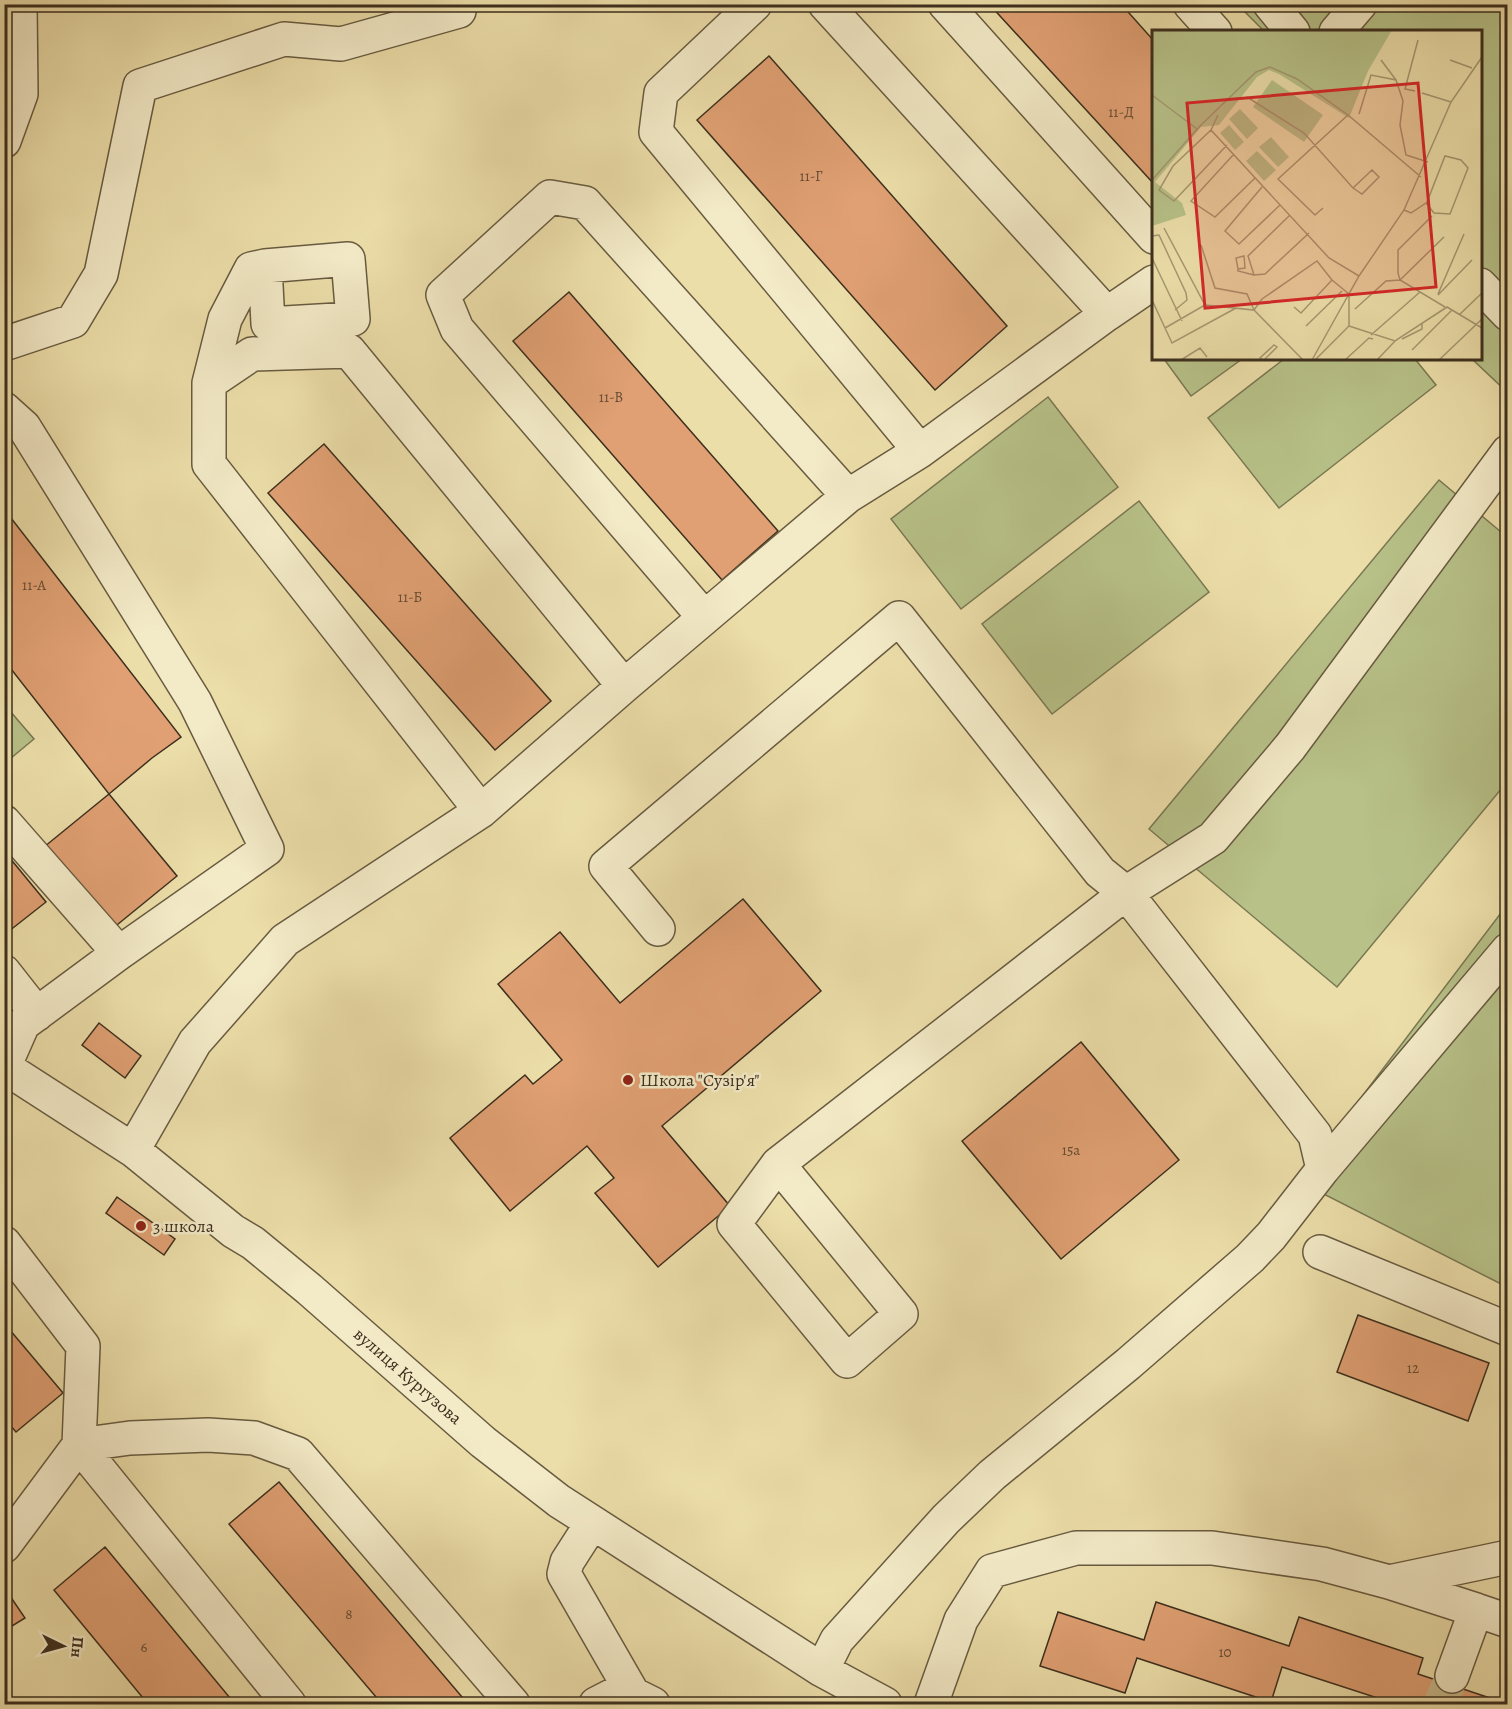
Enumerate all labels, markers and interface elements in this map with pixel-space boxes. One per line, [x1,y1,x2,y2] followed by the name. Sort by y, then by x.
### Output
[1152,30,1482,360] inset map
[1108,102,1134,122] house number: 11-Д
[800,166,823,186] house number: 11-Г
[599,387,623,407] house number: 11-В
[22,575,46,595] house number: 11-А
[398,587,422,607] house number: 11-Б
[640,1068,760,1092] place label: Школа "Сузір'я"
[621,1073,635,1087] marker: Школа "Сузір'я"
[1062,1140,1080,1160] house number: 15а
[153,1214,215,1238] place label: 3 школа
[134,1219,148,1233] marker: 3 школа
[349,1322,468,1430] street label: вулиця Кургузова
[1407,1358,1419,1378] house number: 12
[345,1604,353,1624] house number: 8
[33,1616,93,1676] north arrow
[65,1636,89,1659] text: Пн
[141,1637,148,1657] house number: 6
[1218,1642,1232,1662] house number: 10

